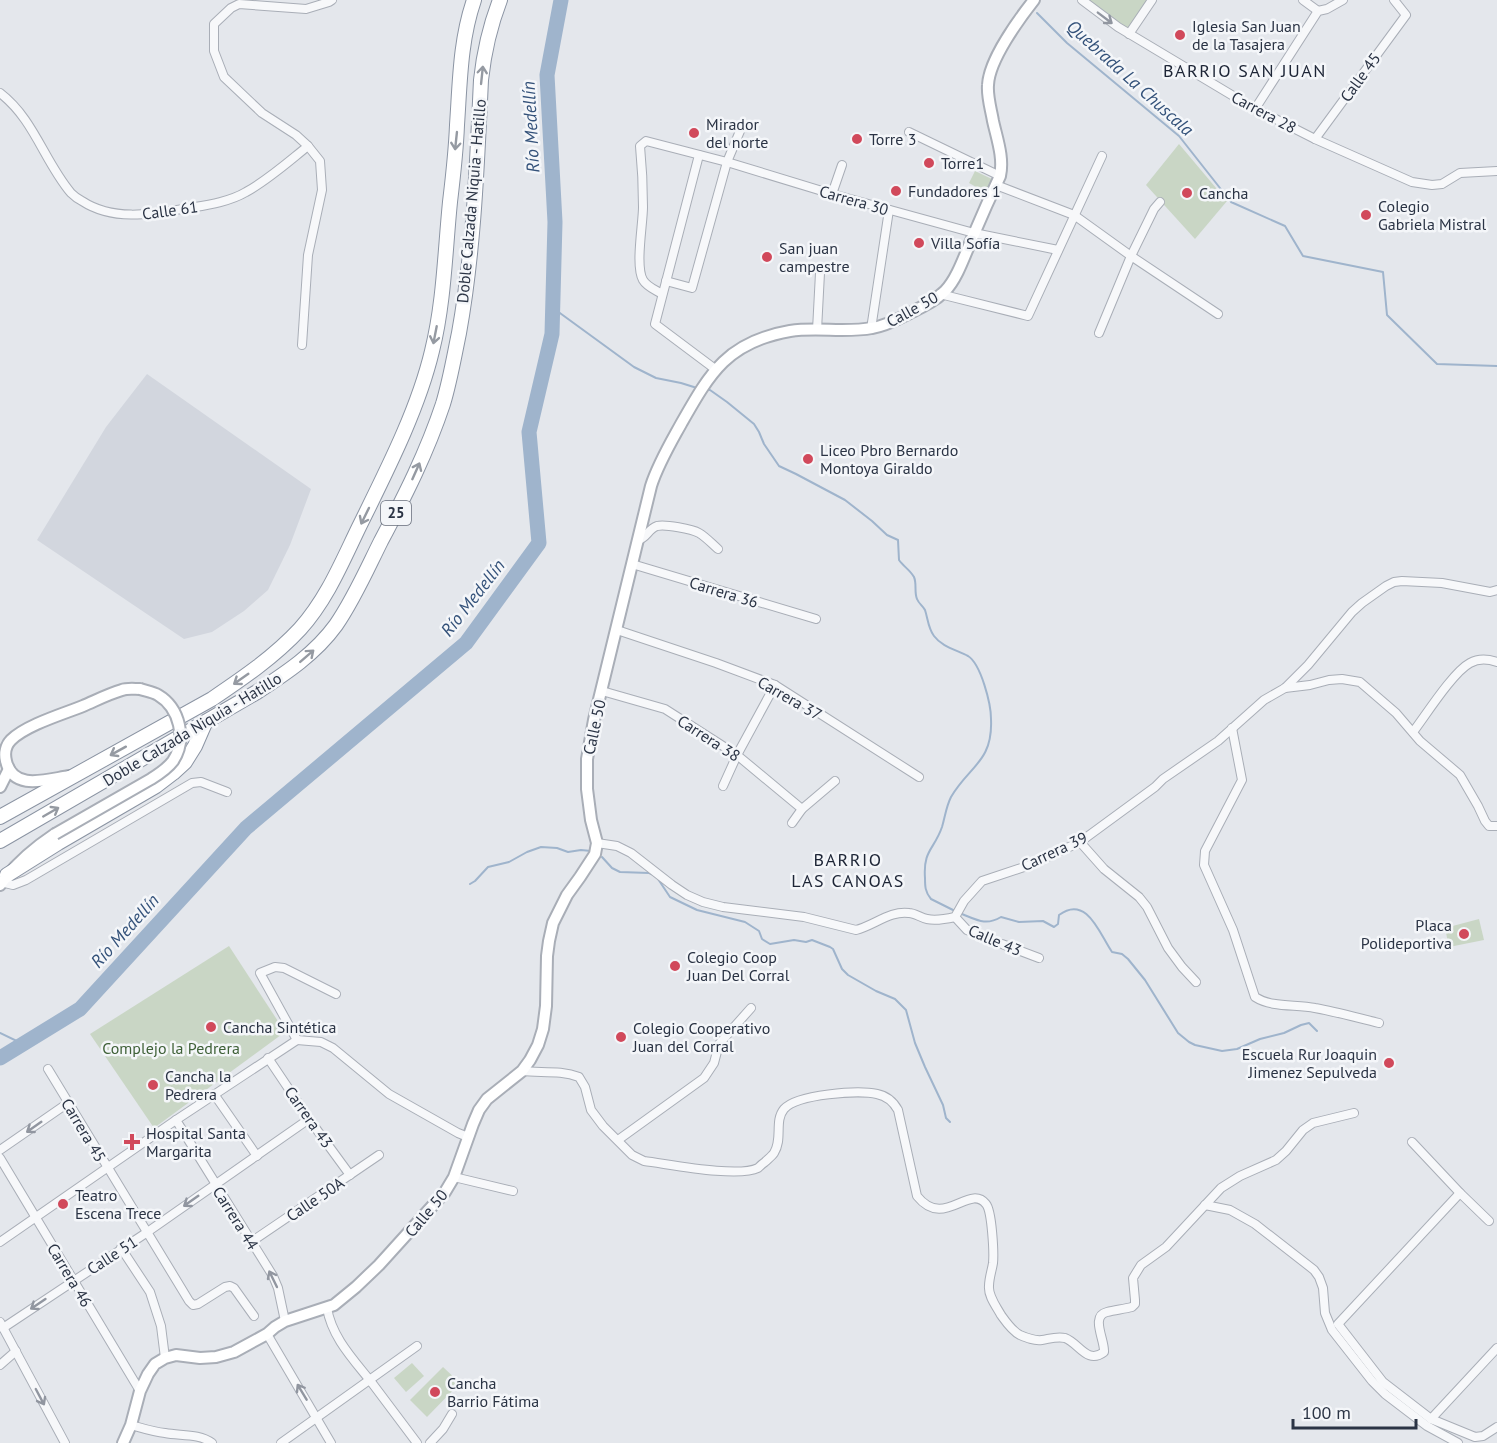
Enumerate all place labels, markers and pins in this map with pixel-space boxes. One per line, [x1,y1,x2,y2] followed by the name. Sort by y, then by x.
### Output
[1192,16,1301,54] place label: Iglesia San Juan de la Tasajera
[1173,28,1187,42] marker: Iglesia San Juan de la Tasajera
[706,114,768,152] place label: Mirador del norte
[687,126,701,140] marker: Mirador del norte
[869,129,916,149] place label: Torre 3
[850,132,864,146] marker: Torre 3
[941,153,984,173] place label: Torre1
[922,156,936,170] marker: Torre1
[908,181,1001,201] place label: Fundadores 1
[1199,183,1248,203] place label: Cancha
[889,184,903,198] marker: Fundadores 1
[1180,186,1194,200] marker: Cancha
[1378,196,1487,234] place label: Colegio Gabriela Mistral
[1359,208,1373,222] marker: Colegio Gabriela Mistral
[930,233,1000,253] place label: Villa Sofía
[912,236,926,250] marker: Villa Sofía
[779,238,850,276] place label: San juan campestre
[760,250,774,264] marker: San juan campestre
[820,440,958,478] place label: Liceo Pbro Bernardo Montoya Giraldo
[801,452,815,466] marker: Liceo Pbro Bernardo Montoya Giraldo
[1361,915,1452,953] place label: Placa Polideportiva
[1457,927,1471,941] marker: Placa Polideportiva
[686,947,790,985] place label: Colegio Coop Juan Del Corral
[668,959,682,973] marker: Colegio Coop Juan Del Corral
[223,1017,337,1037] place label: Cancha Sintética
[632,1018,770,1056] place label: Colegio Cooperativo Juan del Corral
[204,1020,218,1034] marker: Cancha Sintética
[614,1030,628,1044] marker: Colegio Cooperativo Juan del Corral
[1242,1044,1377,1082] place label: Escuela Rur Joaquin Jimenez Sepulveda
[1382,1056,1396,1070] marker: Escuela Rur Joaquin Jimenez Sepulveda
[165,1066,231,1104] place label: Cancha la Pedrera
[146,1078,160,1092] marker: Cancha la Pedrera
[146,1123,246,1161] place label: Hospital Santa Margarita
[123,1133,141,1151] marker: Hospital Santa Margarita
[75,1185,161,1223] place label: Teatro Escena Trece
[56,1197,70,1211] marker: Teatro Escena Trece
[447,1373,539,1411] place label: Cancha Barrio Fátima
[428,1385,442,1399] marker: Cancha Barrio Fátima

